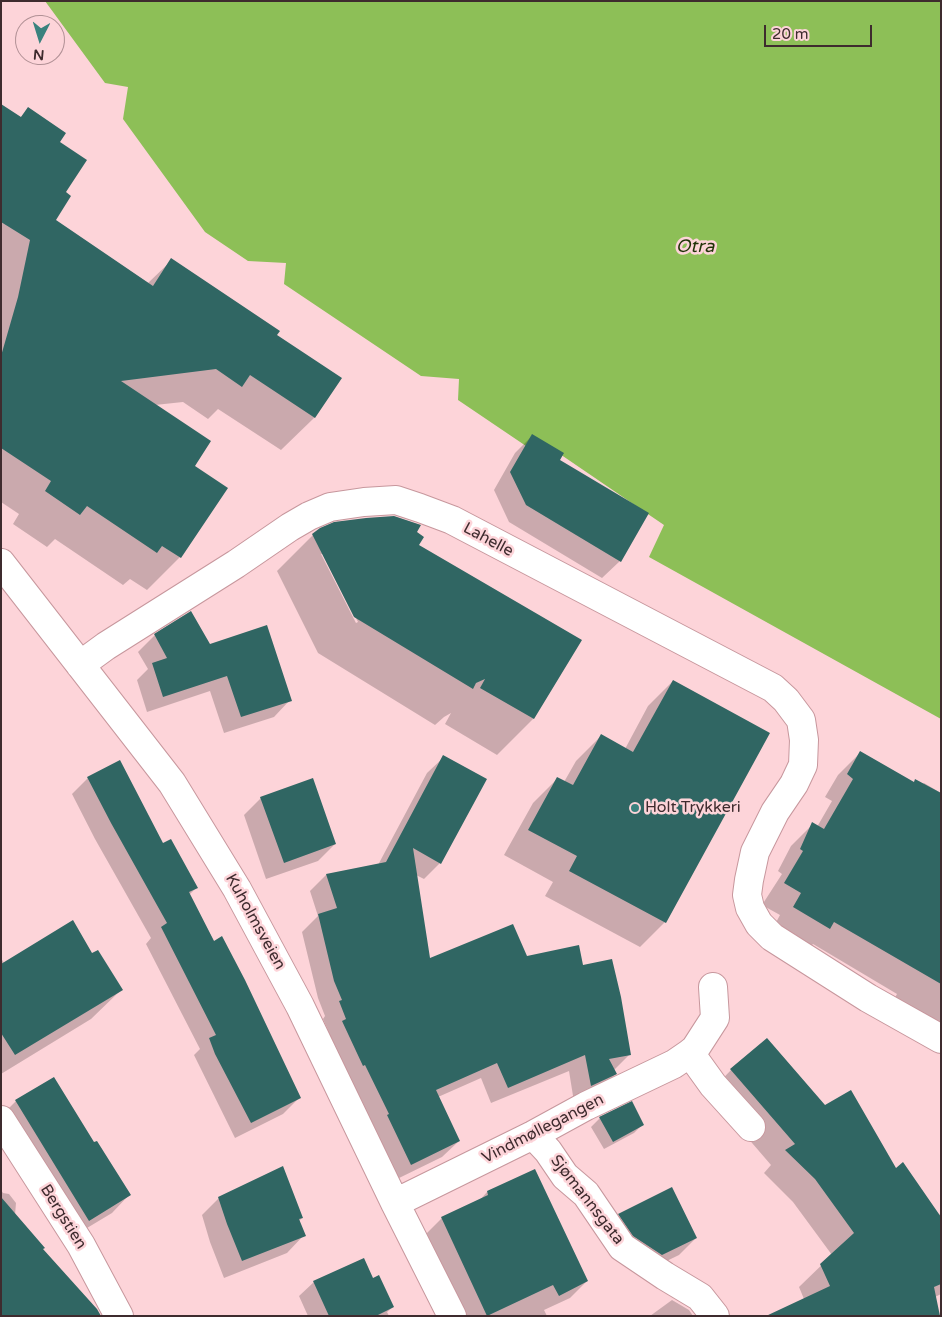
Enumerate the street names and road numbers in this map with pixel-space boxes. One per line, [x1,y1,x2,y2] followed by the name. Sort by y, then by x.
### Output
[460,519,516,561] street label: Lahelle
[221,871,289,973] street label: Kuholmsveien
[479,1090,607,1168] street label: Vindmøllegangen
[546,1151,628,1249] street label: Sjømannsgata
[36,1181,90,1253] street label: Bergstien

